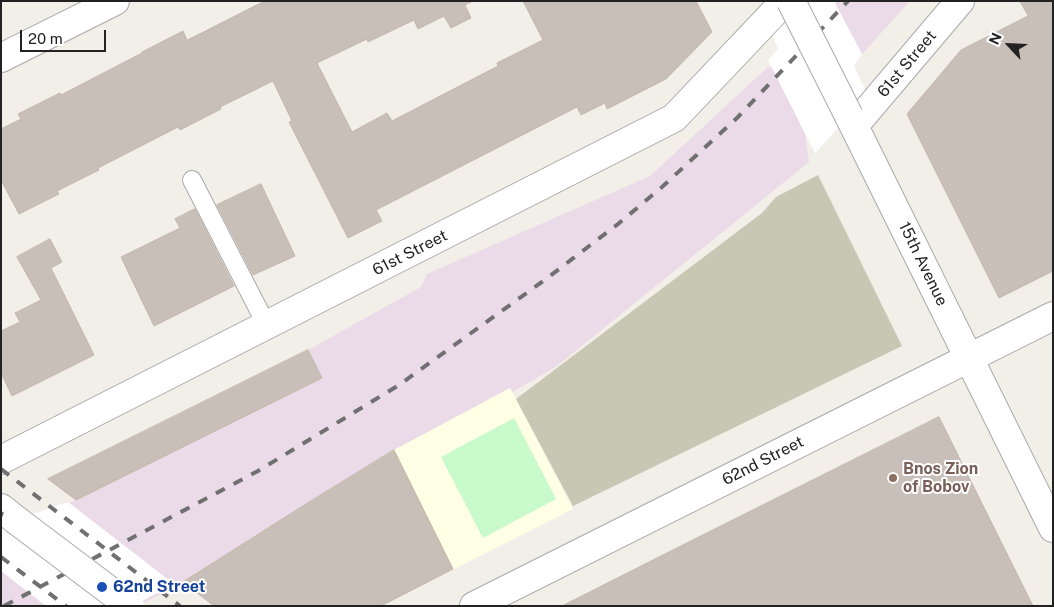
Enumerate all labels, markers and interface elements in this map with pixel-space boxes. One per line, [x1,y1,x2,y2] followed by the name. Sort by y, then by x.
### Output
[22,20,109,52] scale bar
[984,20,1034,70] north arrow
[874,27,940,101] street label: 61st Street
[28,30,63,47] text: 20 m
[986,30,1005,47] text: N
[894,219,952,309] street label: 15th Avenue
[369,226,451,280] street label: 61st Street
[719,432,807,490] street label: 62nd Street
[903,459,978,497] place label: Bnos Zion of Bobov
[887,472,899,484] marker: Bnos Zion of Bobov
[113,577,205,597] place label: 62nd Street
[95,580,109,594] marker: 62nd Street

